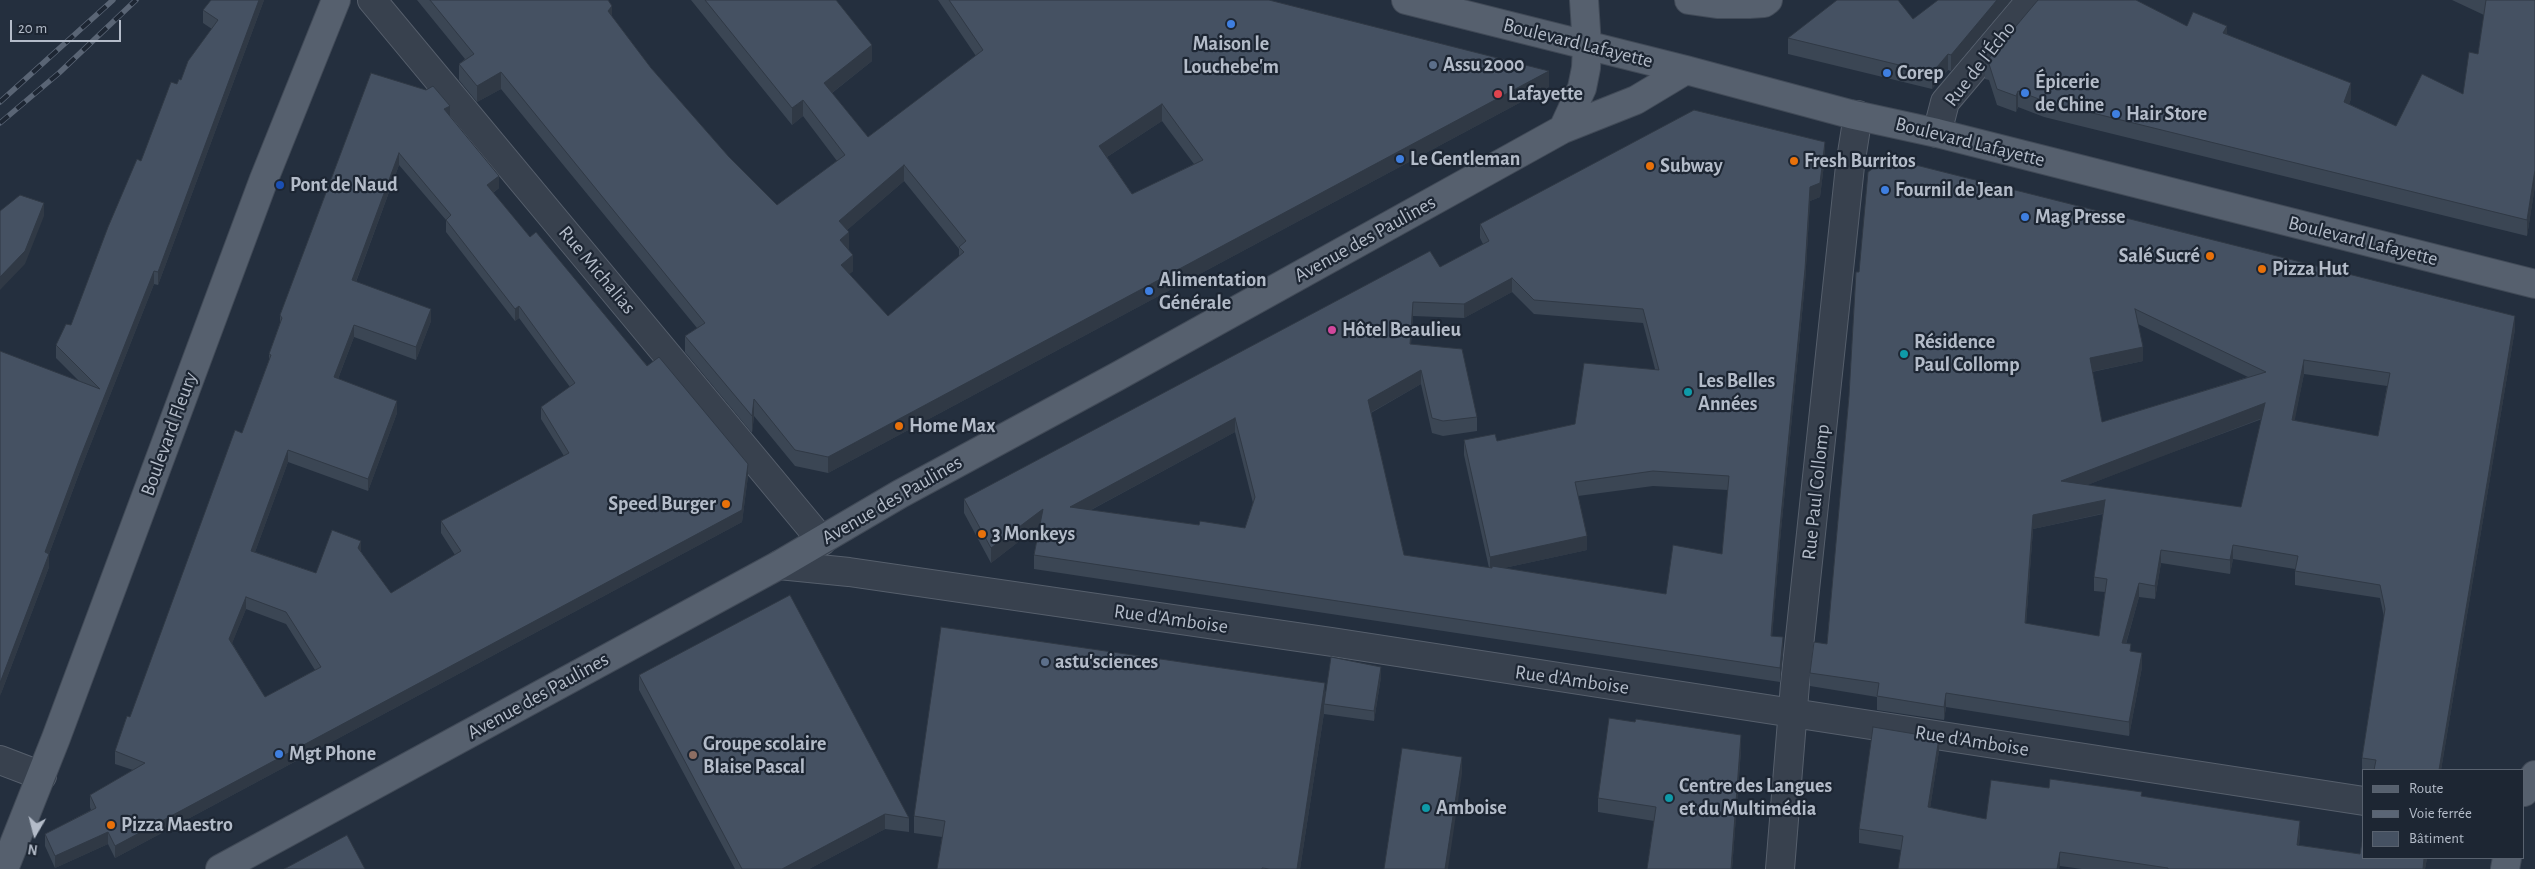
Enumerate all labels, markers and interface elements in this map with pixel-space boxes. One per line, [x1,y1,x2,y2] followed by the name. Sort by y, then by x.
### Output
[12,10,124,42] scale bar
[1501,13,1655,73] street label: Boulevard Lafayette
[1939,17,2021,111] street label: Rue de l'Écho
[1225,18,1237,30] marker: Maison le Louchebe'm
[18,21,47,36] text: 20 m
[1183,32,1279,79] place label: Maison le Louchebe'm
[1443,53,1524,77] place label: Assu 2000
[1427,59,1439,71] marker: Assu 2000
[1897,61,1944,85] place label: Corep
[1881,67,1893,79] marker: Corep
[2035,70,2104,117] place label: Épicerie de Chine
[1508,82,1583,106] place label: Lafayette
[2019,87,2031,99] marker: Épicerie de Chine
[1492,88,1504,100] marker: Lafayette
[2126,102,2207,126] place label: Hair Store
[2110,108,2122,120] marker: Hair Store
[1893,112,2047,172] street label: Boulevard Lafayette
[1410,147,1520,171] place label: Le Gentleman
[1804,149,1916,173] place label: Fresh Burritos
[1394,153,1406,165] marker: Le Gentleman
[1660,154,1723,178] place label: Subway
[1788,155,1800,167] marker: Fresh Burritos
[1644,160,1656,172] marker: Subway
[290,173,398,197] place label: Pont de Naud
[1895,178,2014,202] place label: Fournil de Jean
[274,179,286,191] marker: Pont de Naud
[1879,184,1891,196] marker: Fournil de Jean
[1290,190,1440,288] street label: Avenue des Paulines
[2035,205,2125,229] place label: Mag Presse
[2019,211,2031,223] marker: Mag Presse
[2286,211,2440,271] street label: Boulevard Lafayette
[553,221,641,319] street label: Rue Michalias
[2119,244,2200,268] place label: Salé Sucré
[2204,250,2216,262] marker: Salé Sucré
[2272,257,2349,281] place label: Pizza Hut
[2256,263,2268,275] marker: Pizza Hut
[1159,268,1267,315] place label: Alimentation Générale
[1143,285,1155,297] marker: Alimentation Générale
[1342,318,1461,342] place label: Hôtel Beaulieu
[1326,324,1338,336] marker: Hôtel Beaulieu
[1914,330,2020,377] place label: Résidence Paul Collomp
[1898,348,1910,360] marker: Résidence Paul Collomp
[135,369,203,499] street label: Boulevard Fleury
[1698,369,1775,416] place label: Les Belles Années
[1682,386,1694,398] marker: Les Belles Années
[909,414,995,438] place label: Home Max
[893,420,905,432] marker: Home Max
[1797,423,1835,561] street label: Rue Paul Collomp
[818,450,966,550] street label: Avenue des Paulines
[608,492,716,516] place label: Speed Burger
[720,498,732,510] marker: Speed Burger
[992,522,1075,546] place label: 3 Monkeys
[976,528,988,540] marker: 3 Monkeys
[1112,599,1230,639] street label: Rue d'Amboise
[463,647,613,745] street label: Avenue des Paulines
[1055,650,1158,674] place label: astu'sciences
[1039,656,1051,668] marker: astu'sciences
[1513,660,1631,700] street label: Rue d'Amboise
[1913,720,2031,762] street label: Rue d'Amboise
[703,732,826,779] place label: Groupe scolaire Blaise Pascal
[289,742,376,766] place label: Mgt Phone
[273,748,285,760] marker: Mgt Phone
[687,749,699,761] marker: Groupe scolaire Blaise Pascal
[2362,769,2525,859] legend
[1679,774,1832,821] place label: Centre des Langues et du Multimédia
[2409,781,2443,796] text: Route
[1663,792,1675,804] marker: Centre des Langues et du Multimédia
[1436,796,1507,820] place label: Amboise
[1420,802,1432,814] marker: Amboise
[2409,806,2472,821] text: Voie ferrée
[10,809,60,859] north arrow
[121,813,233,837] place label: Pizza Maestro
[105,819,117,831] marker: Pizza Maestro
[2409,831,2464,846] text: Bâtiment
[27,841,39,856] text: N

